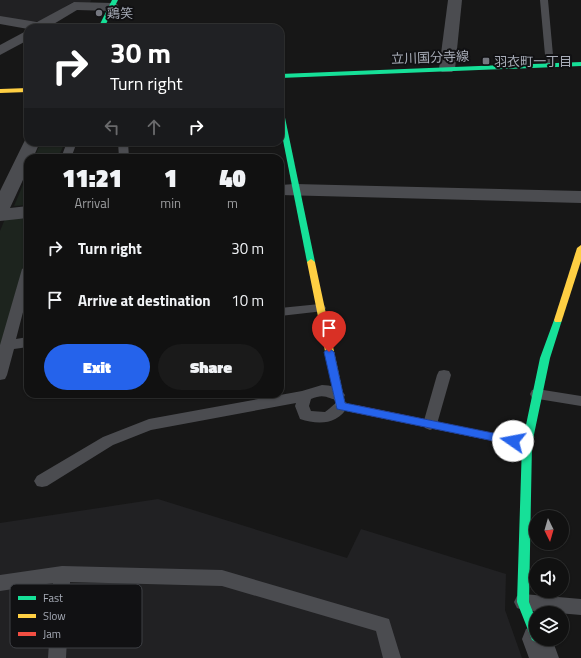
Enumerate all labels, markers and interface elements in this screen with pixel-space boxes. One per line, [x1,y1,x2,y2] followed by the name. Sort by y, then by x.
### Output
[107,3,133,23] place label: 鶏笑
[94,8,104,18] marker: 鶏笑
[110,31,171,74] text: 30 m
[44,40,96,92] icon: right
[391,46,469,68] street label: 立川国分寺線
[494,51,572,71] place label: 羽衣町一丁目
[481,56,491,66] marker: 羽衣町一丁目
[110,70,183,97] text: Turn right
[101,116,123,138] icon: left
[143,116,165,138] icon: ahead
[185,116,207,138] icon: right
[62,160,122,196] text: 11:21
[164,160,177,196] text: 1
[219,160,246,196] text: 40
[75,193,110,213] text: Arrival
[160,193,181,213] text: min
[227,193,238,213] text: m
[44,237,66,259] icon: right
[78,237,142,260] text: Turn right
[231,237,264,260] text: 30 m
[44,289,66,311] icon: arrive
[78,289,211,312] text: Arrive at destination
[231,289,264,312] text: 10 m
[312,311,346,352] pin
[318,317,340,339] icon: arrive
[44,344,150,390] button: Exit
[158,344,264,390] button: Share
[492,420,534,462] position arrow
[529,510,569,550] north arrow
[529,510,569,646] map controls
[529,558,569,598] button: sound
[10,584,142,648] legend
[43,590,63,606] text: Fast
[529,606,569,646] button: layers
[43,608,66,624] text: Slow
[43,626,61,642] text: Jam

